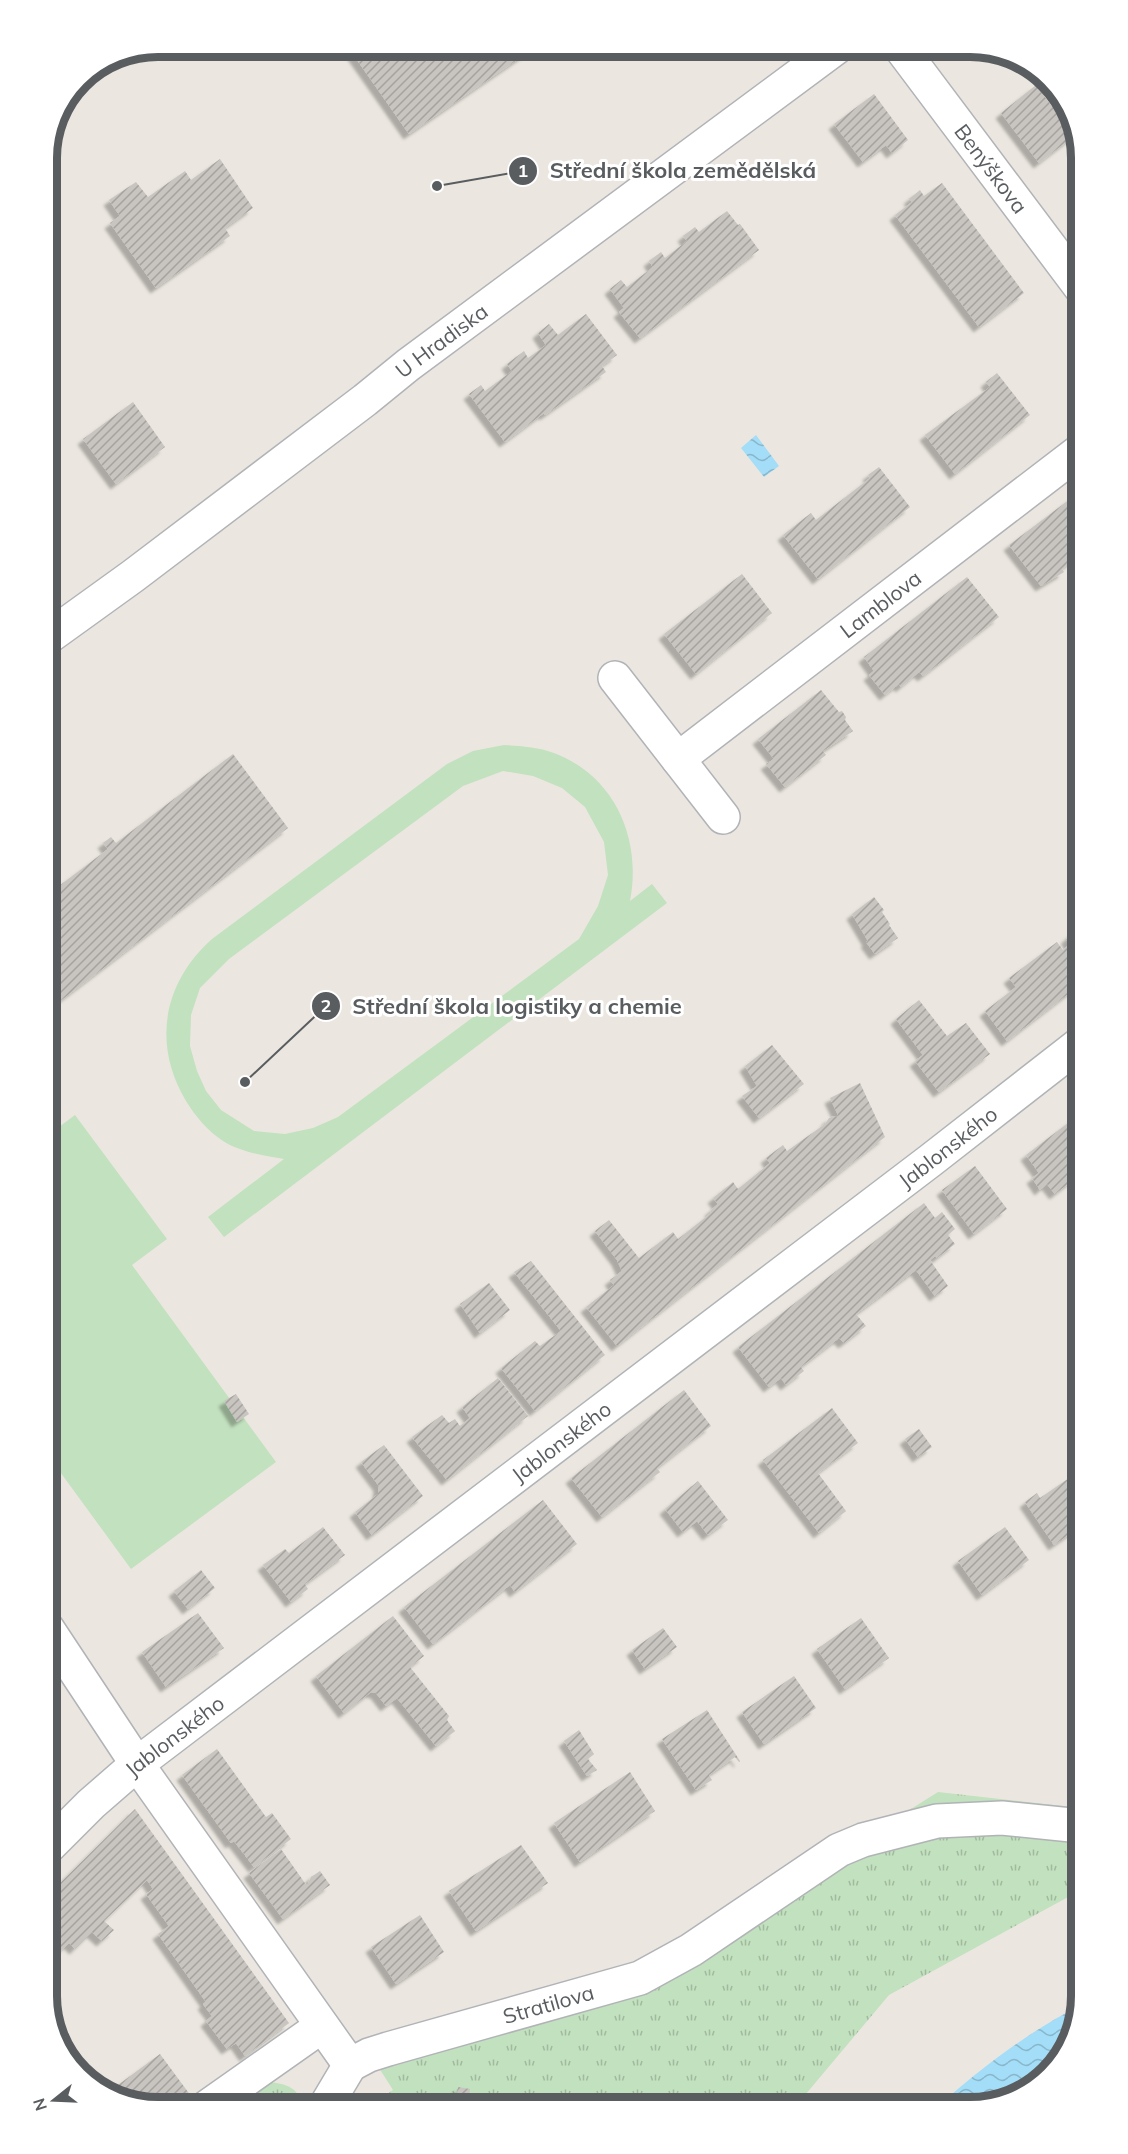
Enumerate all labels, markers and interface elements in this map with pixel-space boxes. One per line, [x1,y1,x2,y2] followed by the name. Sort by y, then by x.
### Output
[949,119,1033,218] street label: Benýškova
[508,151,828,191] callout: Střední škola zemědělská
[550,156,816,184] text: Střední škola zemědělská
[518,159,528,182] text: 1
[390,298,492,383] street label: U Hradiska
[835,564,926,643] street label: Lamblova
[311,986,694,1026] callout: Střední škola logistiky a chemie
[352,992,682,1020] text: Střední škola logistiky a chemie
[321,994,331,1017] text: 2
[893,1100,1002,1193] street label: Jablonského
[506,1395,616,1488] street label: Jablonského
[119,1690,229,1782] street label: Jablonského
[500,1979,597,2029] street label: Stratilova
[24,2070,84,2130] north arrow
[28,2096,51,2113] text: N

